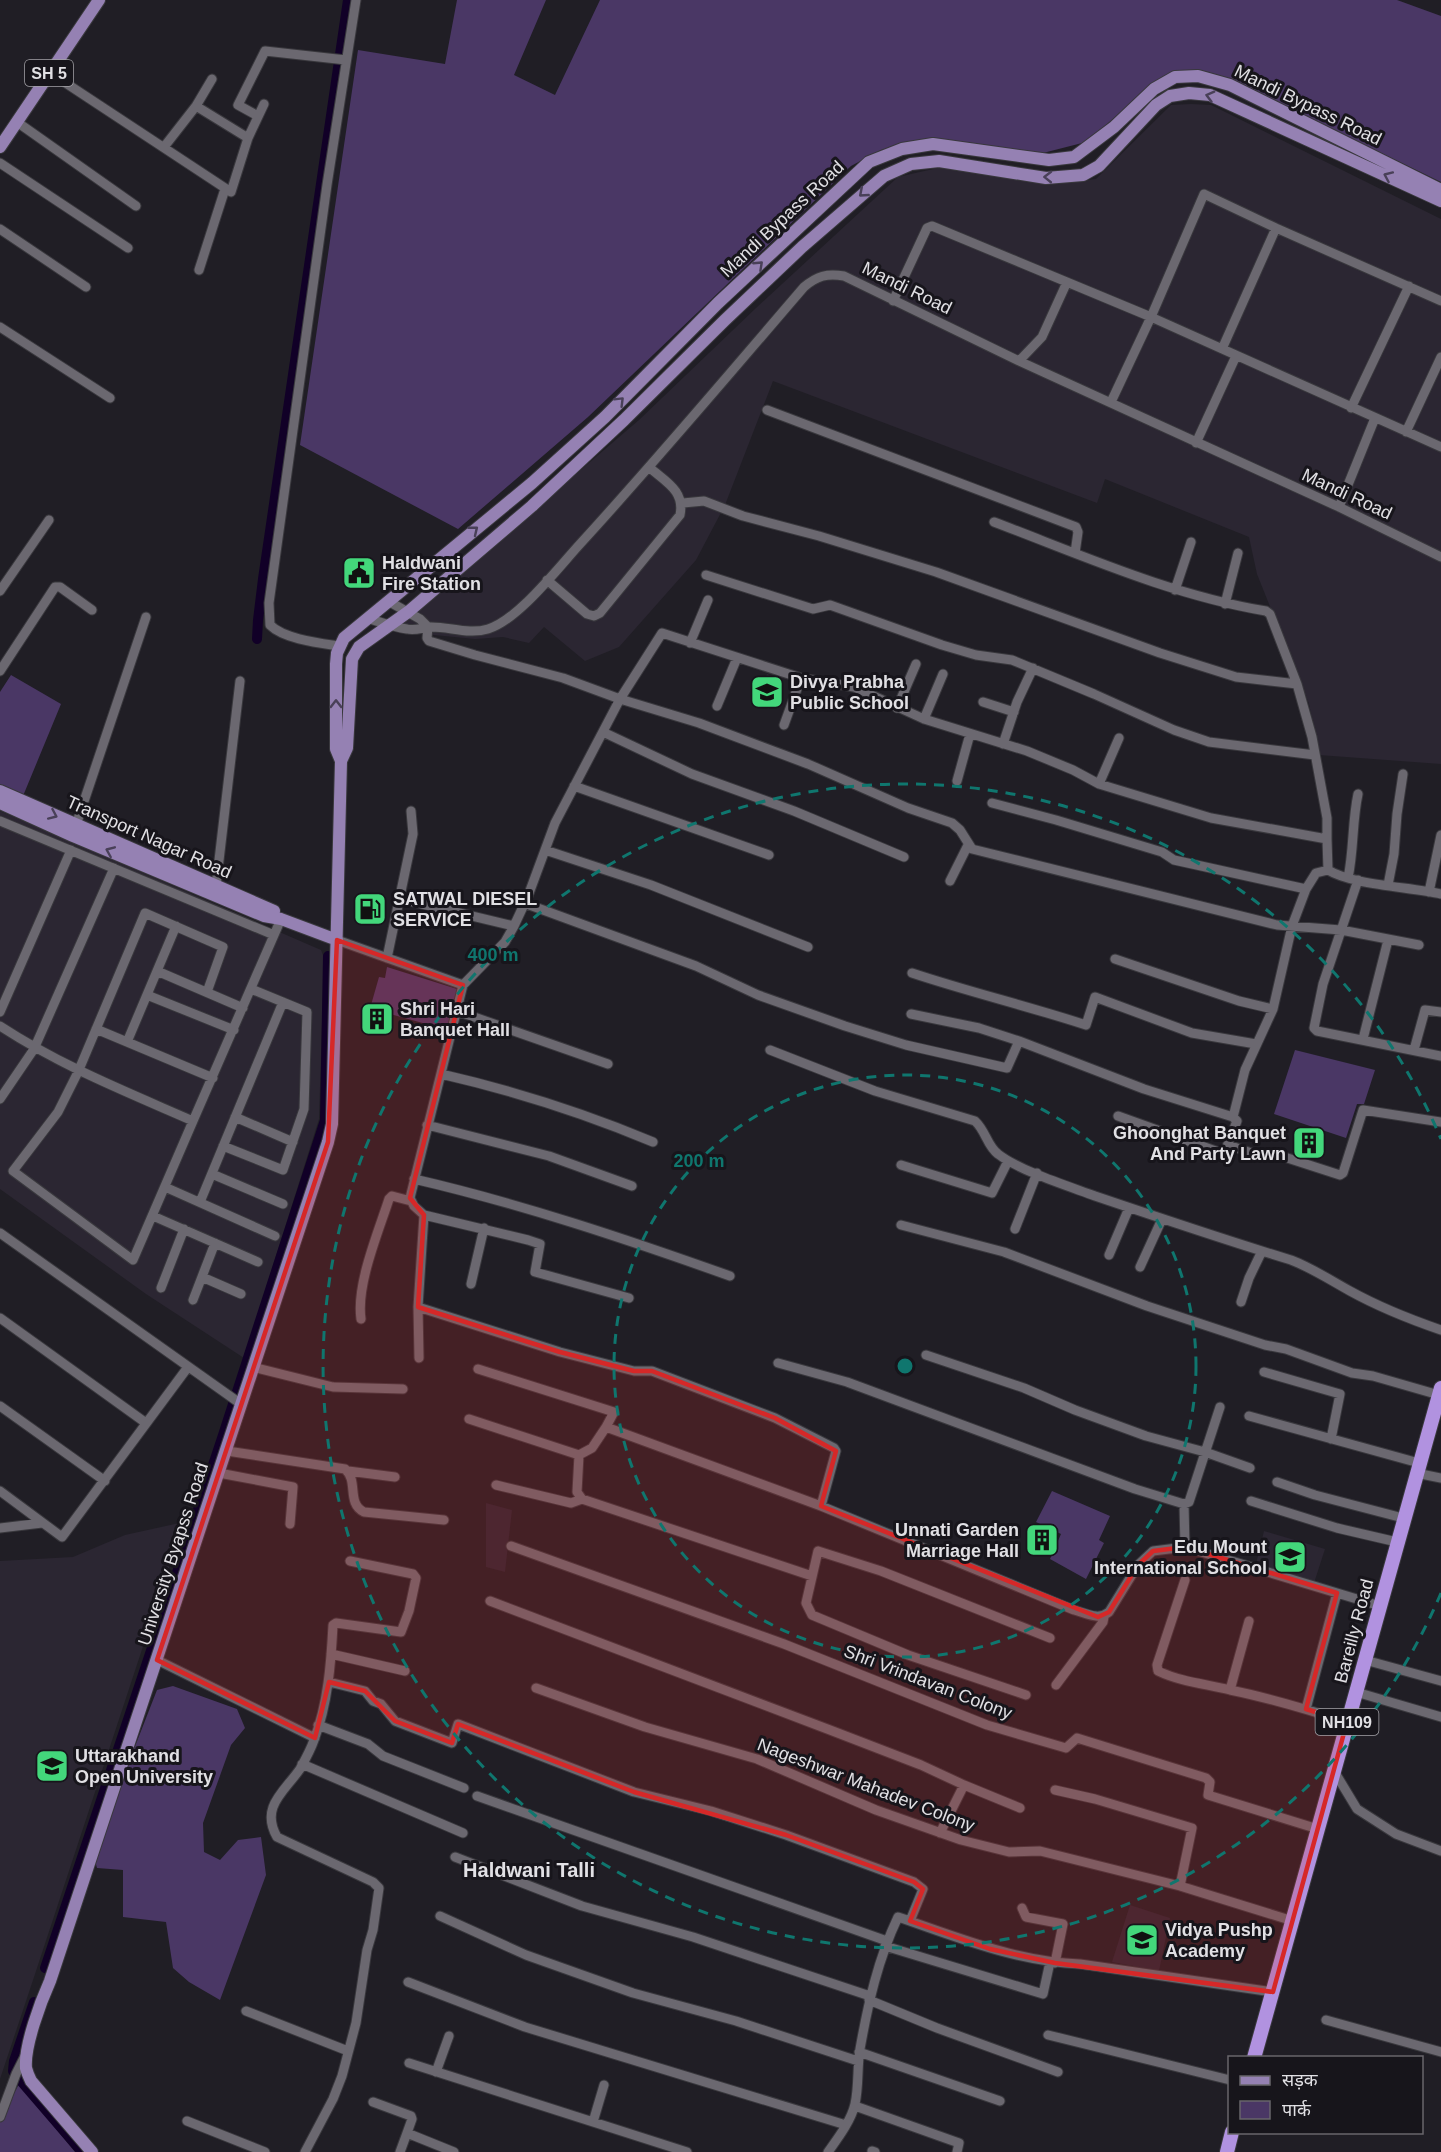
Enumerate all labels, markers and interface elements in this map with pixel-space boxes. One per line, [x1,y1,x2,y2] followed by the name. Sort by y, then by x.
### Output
[25,60,73,86] road number: SH 5
[1231,61,1385,149] street label: Mandi Bypass Road
[1205,91,1215,104] one-way arrow
[716,157,848,281] street label: Mandi Bypass Road
[1043,170,1052,183] one-way arrow
[1383,171,1394,183] one-way arrow
[859,186,870,197] one-way arrow
[859,258,955,318] street label: Mandi Road
[753,261,763,272] one-way arrow
[613,398,624,409] one-way arrow
[1299,464,1395,524] street label: Mandi Road
[467,527,478,538] one-way arrow
[382,553,481,594] place label: Haldwani Fire Station
[341,555,377,591] public building icon: Haldwani Fire Station
[790,672,909,713] place label: Divya Prabha Public School
[749,674,785,710] school or university icon: Divya Prabha Public School
[330,700,342,709] one-way arrow
[63,792,235,882] street label: Transport Nagar Road
[47,808,58,820] one-way arrow
[105,846,116,858] one-way arrow
[393,889,537,930] place label: SATWAL DIESEL SERVICE
[352,891,388,927] fuel station icon: SATWAL DIESEL SERVICE
[467,945,519,965] text: 400 m
[400,999,510,1040] place label: Shri Hari Banquet Hall
[359,1001,395,1037] building icon: Shri Hari Banquet Hall
[1113,1123,1286,1164] place label: Ghoonghat Banquet And Party Lawn
[1291,1125,1327,1161] building icon: Ghoonghat Banquet And Party Lawn
[673,1151,725,1171] text: 200 m
[895,1356,915,1376] centre of rings
[134,1460,212,1648] street label: University Byapss Road
[895,1520,1019,1561] place label: Unnati Garden Marriage Hall
[1024,1522,1060,1558] building icon: Unnati Garden Marriage Hall
[1094,1537,1267,1578] place label: Edu Mount International School
[1272,1539,1308,1575] school or university icon: Edu Mount International School
[1330,1577,1378,1685] street label: Bareilly Road
[841,1641,1015,1723] street label: Shri Vrindavan Colony
[1316,1709,1378,1735] road number: NH109
[755,1734,977,1836] street label: Nageshwar Mahadev Colony
[75,1746,213,1787] place label: Uttarakhand Open University
[34,1748,70,1784] school or university icon: Uttarakhand Open University
[463,1859,595,1881] district label: Haldwani Talli
[1165,1920,1273,1961] place label: Vidya Pushp Academy
[1124,1922,1160,1958] school or university icon: Vidya Pushp Academy
[1228,2056,1423,2134] legend
[1282,2070,1319,2090] text: सड़क
[1282,2099,1312,2120] text: पार्क

